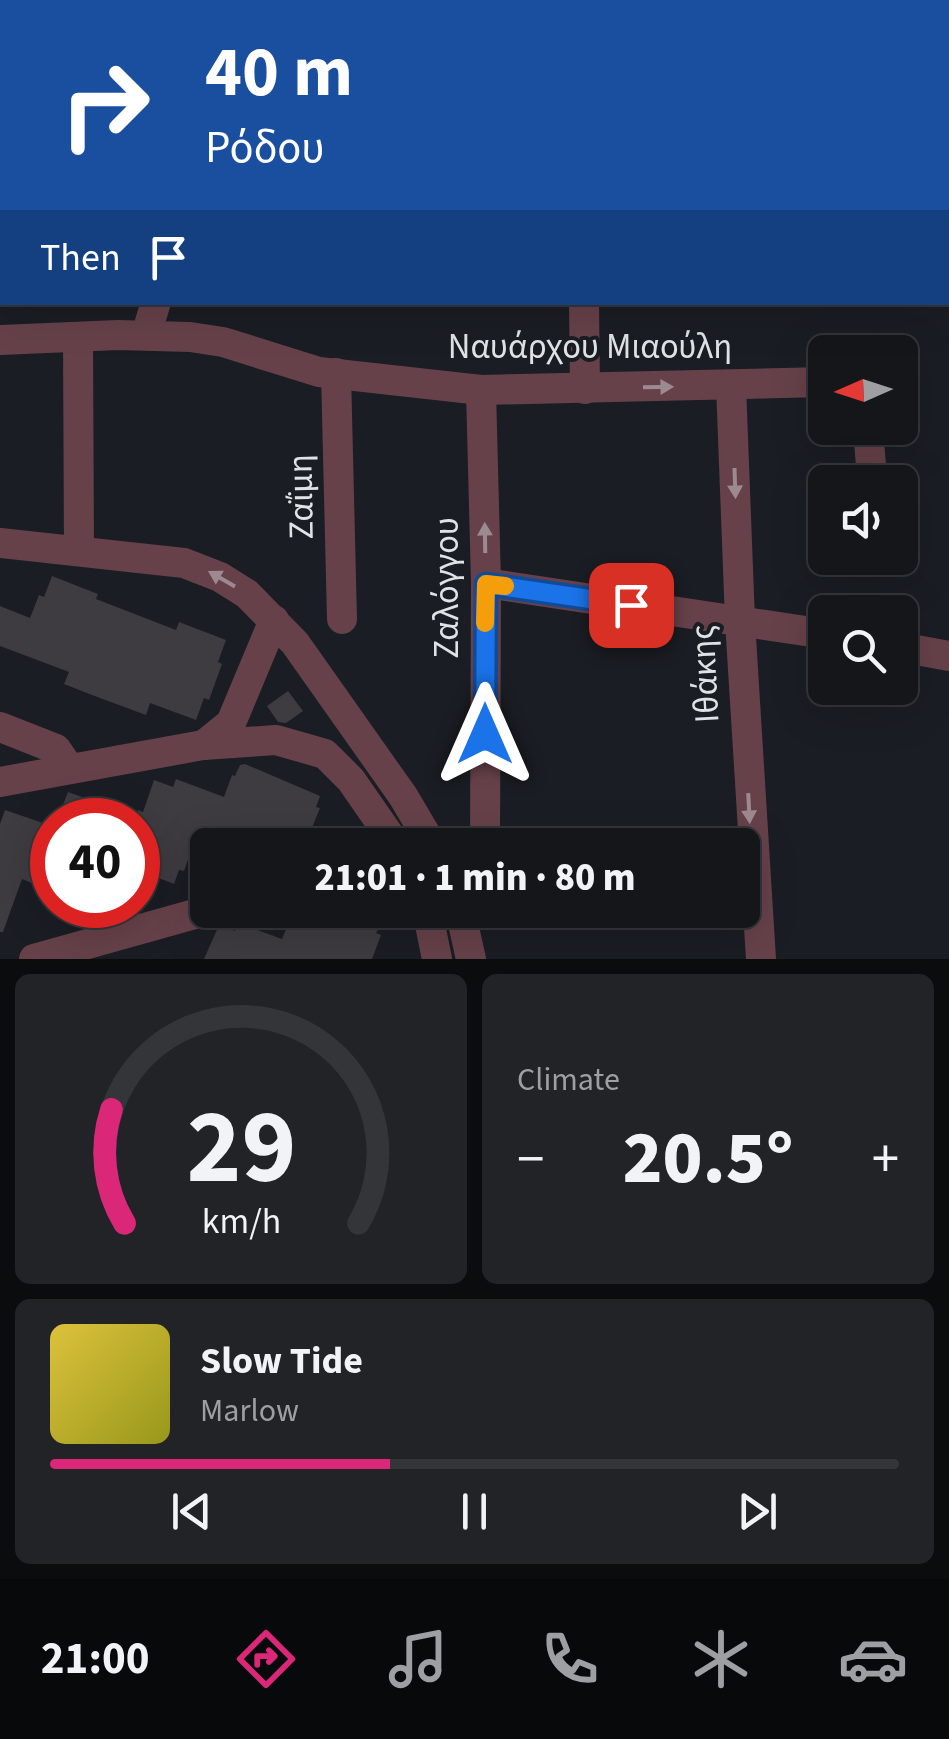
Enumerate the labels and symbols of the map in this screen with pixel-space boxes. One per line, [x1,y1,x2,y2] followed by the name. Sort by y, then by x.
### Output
[448,322,732,372] street label: Ναυάρχου Μιαούλη
[808,335,918,445] north arrow
[643,379,675,395] one-way arrow
[275,454,327,540] street label: Ζαΐμη
[727,467,743,499] one-way arrow
[422,517,472,659] street label: Ζαλόγγου
[476,521,492,553] one-way arrow
[589,563,674,648] pin
[208,571,236,588] one-way arrow
[677,624,733,724] street label: Ιθάκης
[433,682,537,786] position arrow
[741,792,757,824] one-way arrow
[30,798,160,928] speed limit sign: 40

